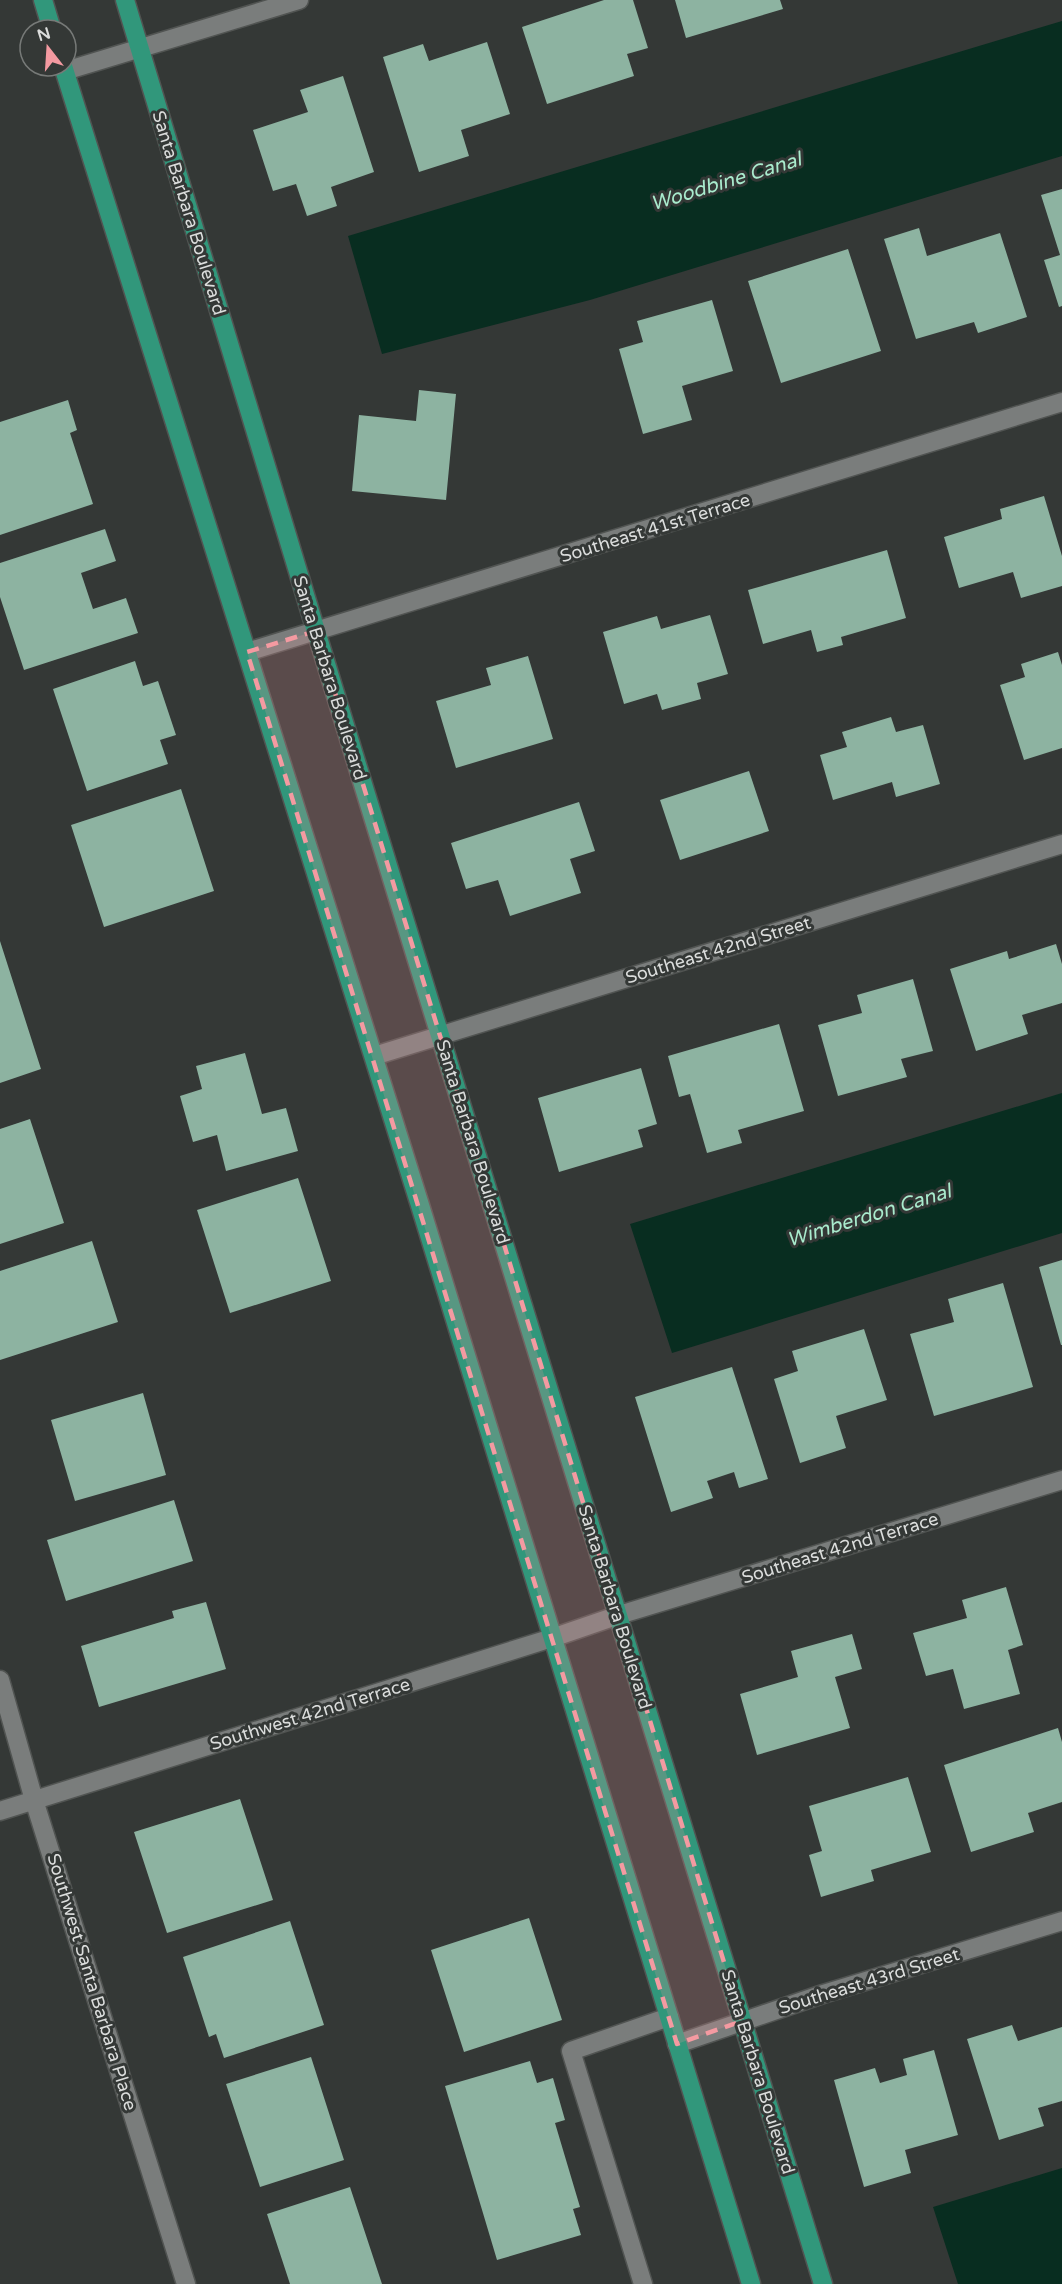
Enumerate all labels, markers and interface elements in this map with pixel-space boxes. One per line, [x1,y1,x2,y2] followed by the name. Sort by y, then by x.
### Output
[18,18,78,78] north arrow
[35,23,53,46] text: N
[147,108,231,318] street label: Santa Barbara Boulevard
[648,147,806,216] water label: Woodbine Canal
[557,489,753,567] street label: Southeast 41st Terrace
[288,573,372,783] street label: Santa Barbara Boulevard
[623,911,813,989] street label: Southeast 42nd Street
[431,1037,515,1247] street label: Santa Barbara Boulevard
[784,1179,956,1252] water label: Wimberdon Canal
[573,1502,657,1712] street label: Santa Barbara Boulevard
[739,1508,941,1588] street label: Southeast 42nd Terrace
[207,1673,413,1755] street label: Southwest 42nd Terrace
[42,1851,142,2113] street label: Southwest Santa Barbara Place
[776,1943,962,2019] street label: Southeast 43rd Street
[716,1967,800,2177] street label: Santa Barbara Boulevard

